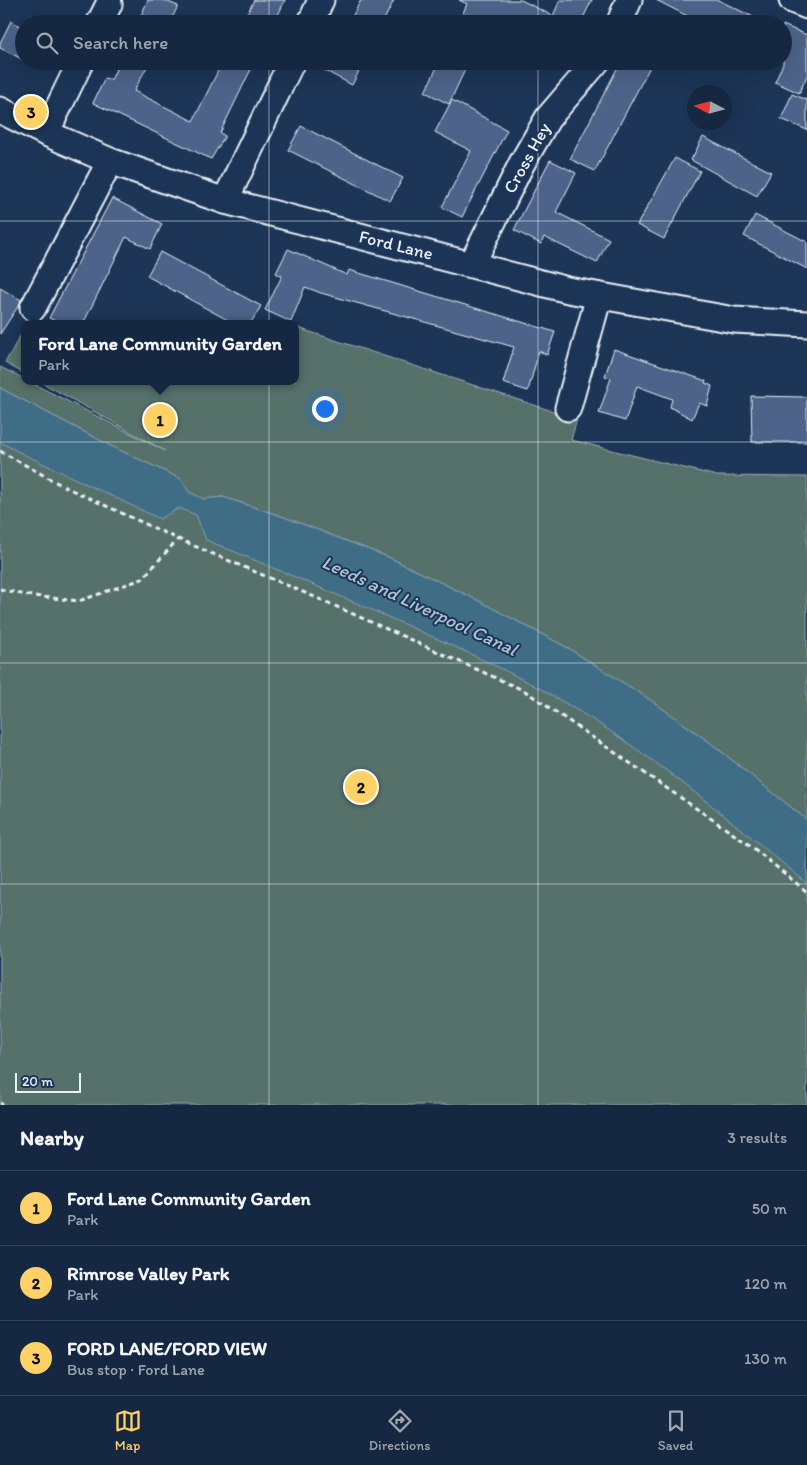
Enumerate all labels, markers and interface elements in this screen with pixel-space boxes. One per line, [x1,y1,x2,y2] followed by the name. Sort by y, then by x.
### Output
[15,15,792,70] search box
[33,29,61,57] icon: search
[73,31,168,54] text: Search here
[687,85,732,130] north arrow
[15,93,47,131] pin: 3
[499,118,556,197] street label: Cross Hey
[357,225,435,265] street label: Ford Lane
[21,320,299,385] popup
[38,332,282,355] text: Ford Lane Community Garden
[38,355,70,374] text: Park
[312,396,338,422] your location
[144,401,176,439] pin: 1
[318,550,523,662] water label: Leeds and Liverpool Canal
[345,768,377,806] pin: 2
[15,1070,81,1093] scale bar
[22,1073,53,1090] text: 20 m
[20,1125,84,1150] text: Nearby
[727,1128,787,1147] text: 3 results
[67,1187,311,1210] text: Ford Lane Community Garden
[32,1199,40,1218] text: 1
[752,1199,787,1218] text: 50 m
[67,1210,98,1229] text: Park
[67,1262,229,1285] text: Rimrose Valley Park
[32,1274,40,1293] text: 2
[744,1274,787,1293] text: 120 m
[67,1285,98,1304] text: Park
[67,1337,267,1360] text: FORD LANE/FORD VIEW
[32,1349,40,1368] text: 3
[744,1349,787,1368] text: 130 m
[67,1360,205,1379] text: Bus stop · Ford Lane
[114,1407,142,1454] tab: Map
[369,1407,430,1454] tab: Directions
[658,1407,693,1454] tab: Saved

